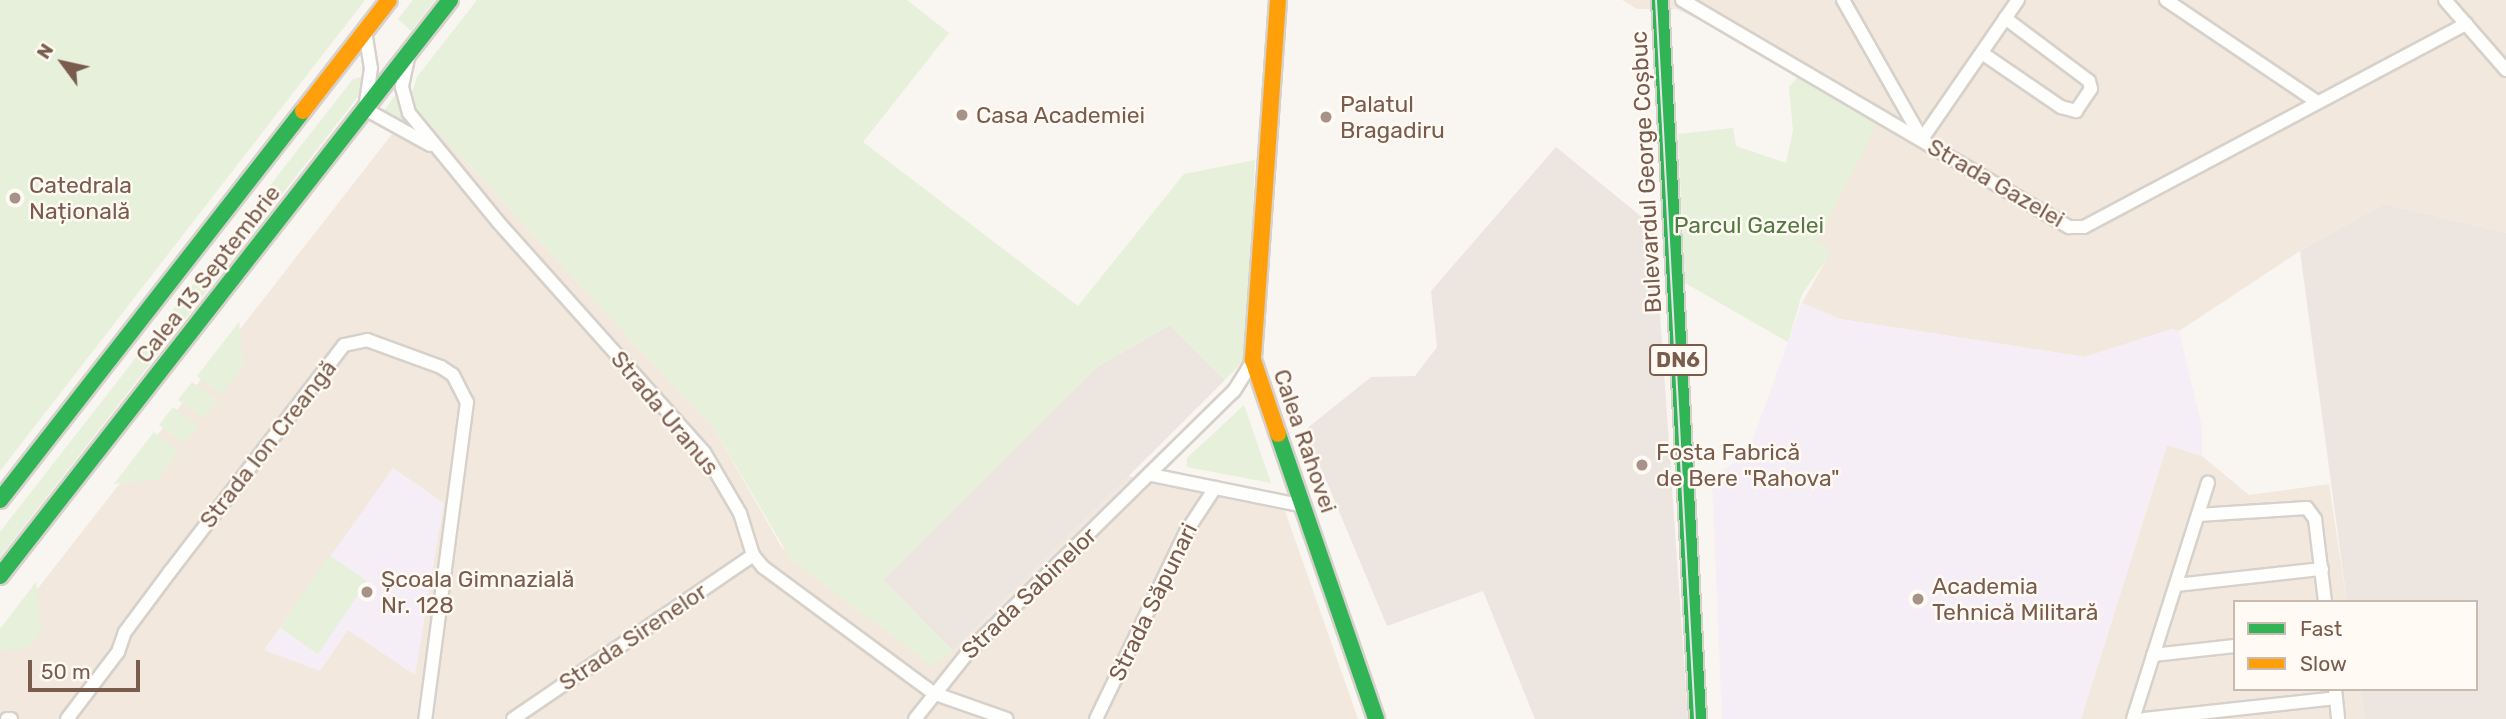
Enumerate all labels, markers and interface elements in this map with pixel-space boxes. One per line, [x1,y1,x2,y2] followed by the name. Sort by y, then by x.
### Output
[28,28,98,98] north arrow
[1625,30,1667,314] street label: Bulevardul George Coșbuc
[32,39,58,63] text: N
[1340,90,1445,144] place label: Palatul Bragadiru
[976,101,1146,129] place label: Casa Academiei
[954,107,970,123] marker: Casa Academiei
[1318,109,1334,125] marker: Palatul Bragadiru
[1923,133,2069,233] street label: Strada Gazelei
[29,171,132,225] place label: Catedrala Națională
[130,180,286,368] street label: Calea 13 Septembrie
[7,190,23,206] marker: Catedrala Națională
[1674,211,1824,239] park label: Parcul Gazelei
[1648,342,1708,378] road number: DN6
[605,345,725,481] street label: Strada Uranus
[194,355,342,533] street label: Strada Ion Creangă
[1268,366,1342,516] street label: Calea Rahovei
[1656,438,1840,492] place label: Fosta Fabrică de Bere "Rahova"
[1634,457,1650,473] marker: Fosta Fabrică de Bere "Rahova"
[1103,519,1203,685] street label: Strada Săpunari
[956,522,1102,664] street label: Strada Sabinelor
[381,565,574,619] place label: Școala Gimnazială Nr. 128
[1932,572,2098,626] place label: Academia Tehnică Militară
[554,577,712,697] street label: Strada Sirenelor
[359,584,375,600] marker: Școala Gimnazială Nr. 128
[1910,591,1926,607] marker: Academia Tehnică Militară
[2233,600,2478,691] legend
[2300,616,2342,641] text: Fast
[32,646,144,690] scale bar
[2300,651,2347,676] text: Slow
[41,659,91,684] text: 50 m

